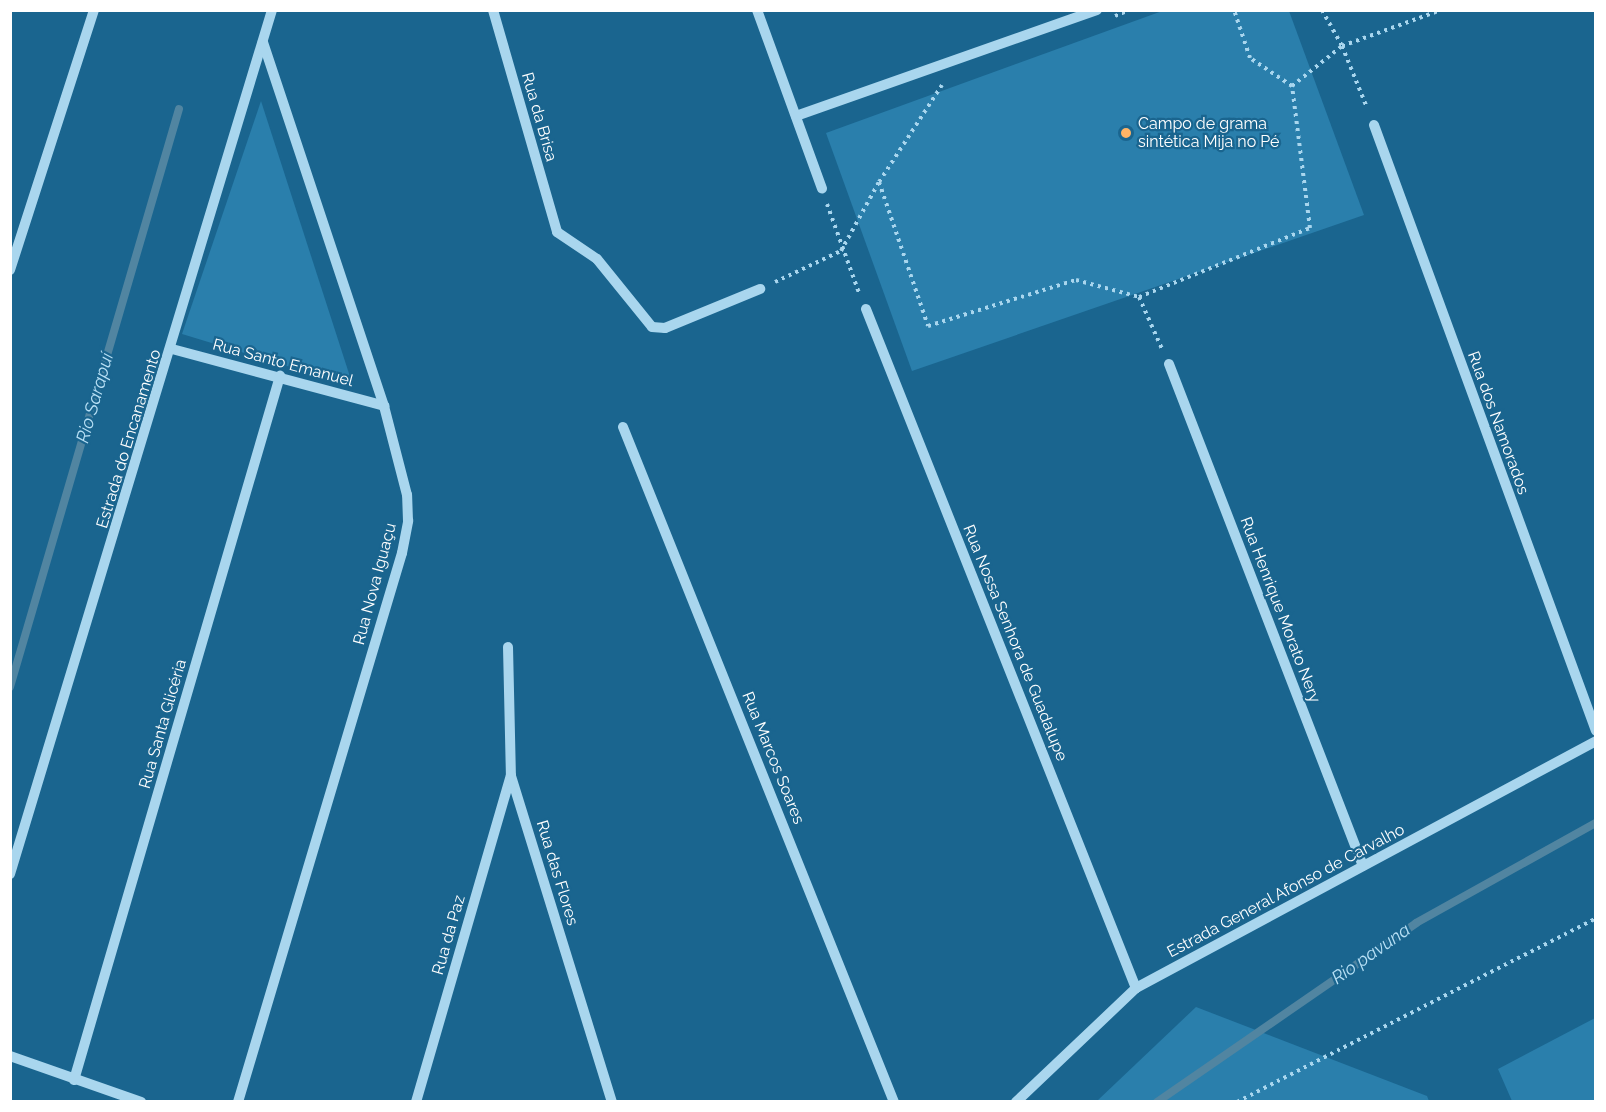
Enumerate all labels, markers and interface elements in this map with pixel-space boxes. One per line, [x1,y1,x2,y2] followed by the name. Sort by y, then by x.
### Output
[517,70,561,164] street label: Rua da Brisa
[1138,114,1279,152] place label: Campo de grama sintética Mija no Pé
[1119,126,1133,140] marker: Campo de grama sintética Mija no Pé
[211,335,355,391] street label: Rua Santo Emanuel
[93,347,165,531] street label: Estrada do Encanamento
[1463,349,1533,497] street label: Rua dos Namorados
[72,351,118,445] water label: Rio Sarapuí
[1236,514,1324,706] street label: Rua Henrique Morato Nery
[349,521,401,647] street label: Rua Nova Iguaçu
[959,522,1071,764] street label: Rua Nossa Senhora de Guadalupe
[135,657,191,791] street label: Rua Santa Glicéria
[738,689,808,827] street label: Rua Marcos Soares
[532,818,582,928] street label: Rua das Flores
[1164,820,1408,962] street label: Estrada General Afonso de Carvalho
[428,893,470,977] street label: Rua da Paz
[1327,919,1415,989] water label: Rio pavuna

